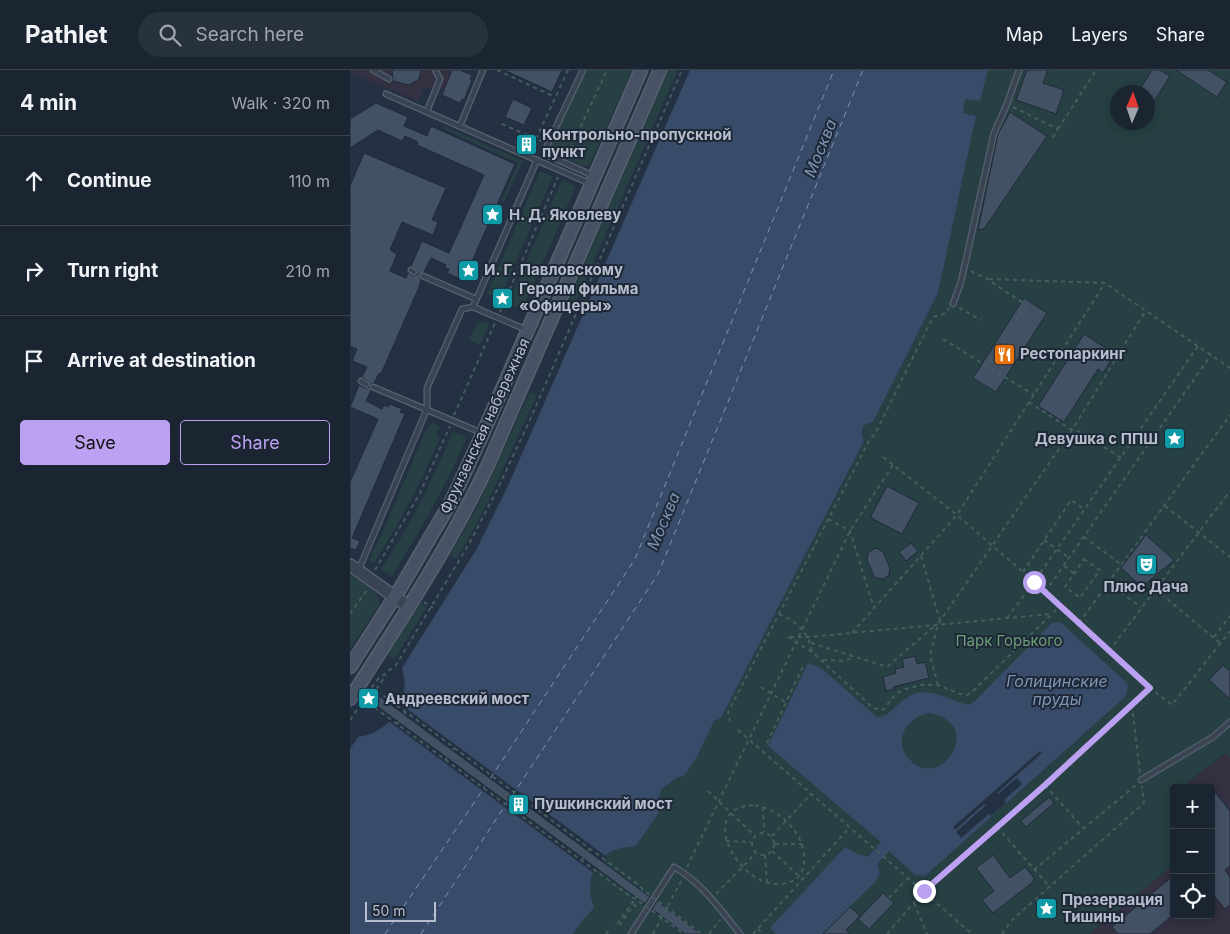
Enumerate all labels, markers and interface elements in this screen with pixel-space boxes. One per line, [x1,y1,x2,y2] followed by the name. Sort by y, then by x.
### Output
[138,12,488,57] search box
[25,20,108,49] text: Pathlet
[156,21,184,49] icon: search
[196,23,304,46] text: Search here
[1006,24,1043,45] text: Map
[1071,24,1128,45] text: Layers
[1156,24,1205,45] text: Share
[1110,85,1155,130] north arrow
[20,90,77,115] text: 4 min
[232,93,330,113] text: Walk · 320 m
[799,116,841,180] water label: Москва
[542,125,732,161] place label: Контрольно-пропускной пункт
[514,132,538,156] building icon: Контрольно-пропускной пункт
[20,167,48,195] icon: ahead
[67,169,152,192] text: Continue
[288,171,330,191] text: 110 m
[481,203,505,227] place icon: Н. Д. Яковлеву
[509,205,621,224] place label: Н. Д. Яковлеву
[20,257,48,285] icon: right
[456,258,480,282] place icon: И. Г. Павловскому
[67,259,158,282] text: Turn right
[484,260,623,279] place label: И. Г. Павловскому
[285,261,330,281] text: 210 m
[519,279,639,315] place label: Героям фильма «Офицеры»
[491,286,515,310] place icon: Героям фильма «Офицеры»
[435,335,534,517] street label: Фрунзенская набережная
[992,342,1016,366] restaurant icon: Рестопаркинг
[1020,344,1126,363] place label: Рестопаркинг
[20,347,48,375] icon: arrive
[67,349,256,372] text: Arrive at destination
[20,420,170,465] button: Save
[180,420,330,465] button: Share
[1162,427,1186,451] place icon: Девушка с ППШ
[1035,429,1158,448] place label: Девушка с ППШ
[642,489,684,553] water label: Москва
[1134,552,1158,576] theatre icon: Плюс Дача
[1023,571,1046,594] route start
[1103,577,1189,596] place label: Плюс Дача
[955,631,1063,650] park label: Парк Горького
[1006,671,1108,709] water label: Голицинские пруды
[357,687,381,711] place icon: Андреевский мост
[385,689,530,708] place label: Андреевский мост
[1170,784,1215,919] map controls
[1170,784,1215,829] button: +
[506,792,530,816] building icon: Пушкинский мост
[534,794,673,813] place label: Пушкинский мост
[1170,829,1215,874] button: −
[1170,874,1215,919] button: locate
[913,880,936,903] route end
[1062,890,1163,926] place label: Презервация Тишины
[1034,897,1058,921] place icon: Презервация Тишины
[365,899,436,922] scale bar
[372,902,406,919] text: 50 m

